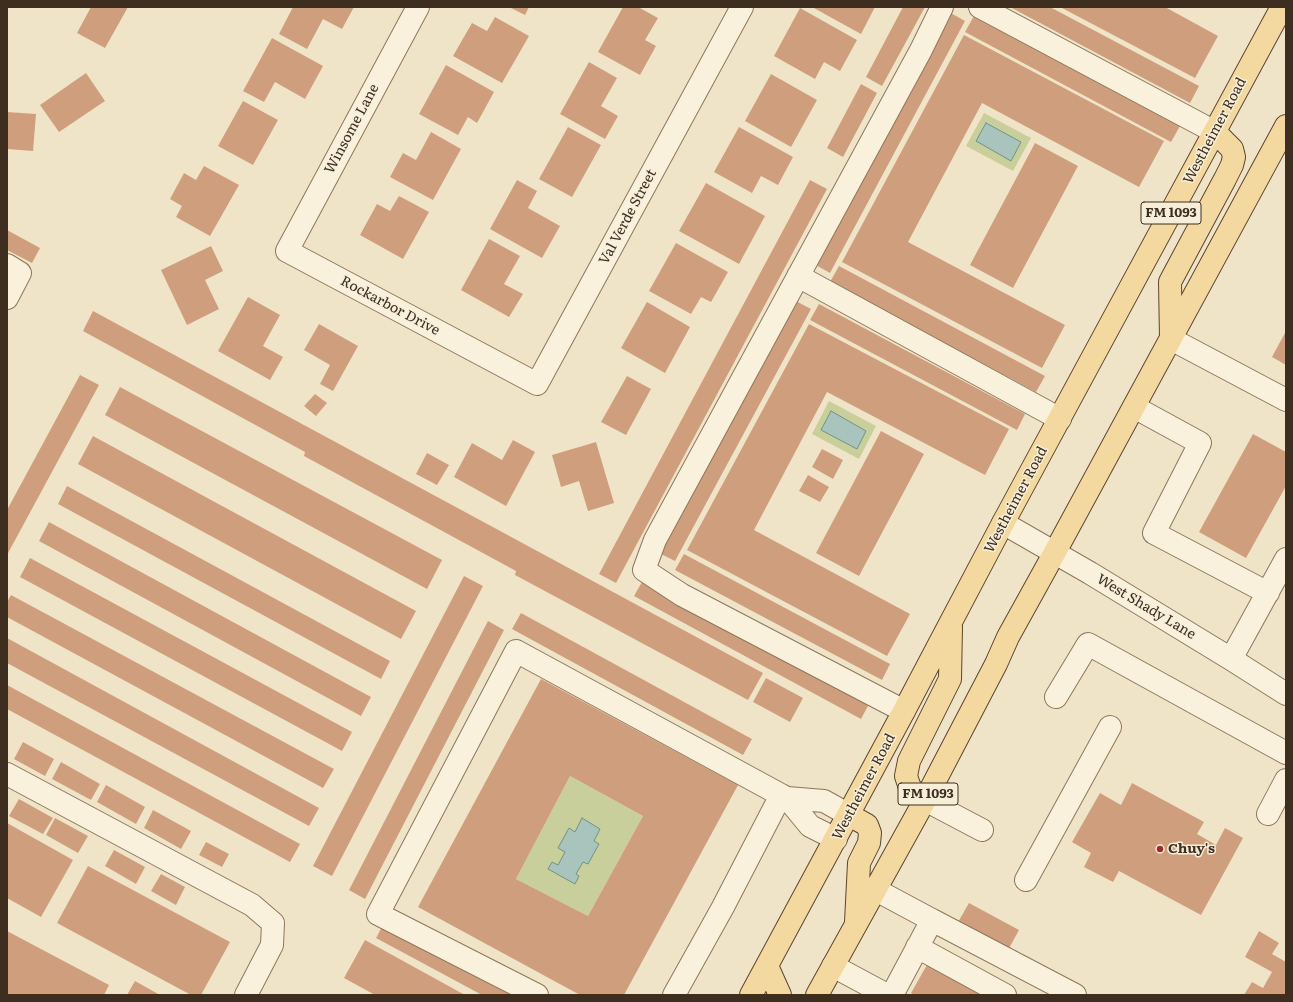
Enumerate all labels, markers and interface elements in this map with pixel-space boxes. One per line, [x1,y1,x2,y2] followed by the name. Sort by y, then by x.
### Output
[1180,75,1250,187] street label: Westheimer Road
[321,81,383,177] street label: Winsome Lane
[596,166,660,268] street label: Val Verde Street
[1141,202,1201,224] road number: FM 1093
[338,273,442,339] street label: Rockarbor Drive
[981,444,1051,556] street label: Westheimer Road
[1093,571,1199,643] street label: West Shady Lane
[829,731,899,843] street label: Westheimer Road
[898,783,958,805] road number: FM 1093
[1168,841,1215,857] place label: Chuy's
[1155,844,1165,854] marker: Chuy's

